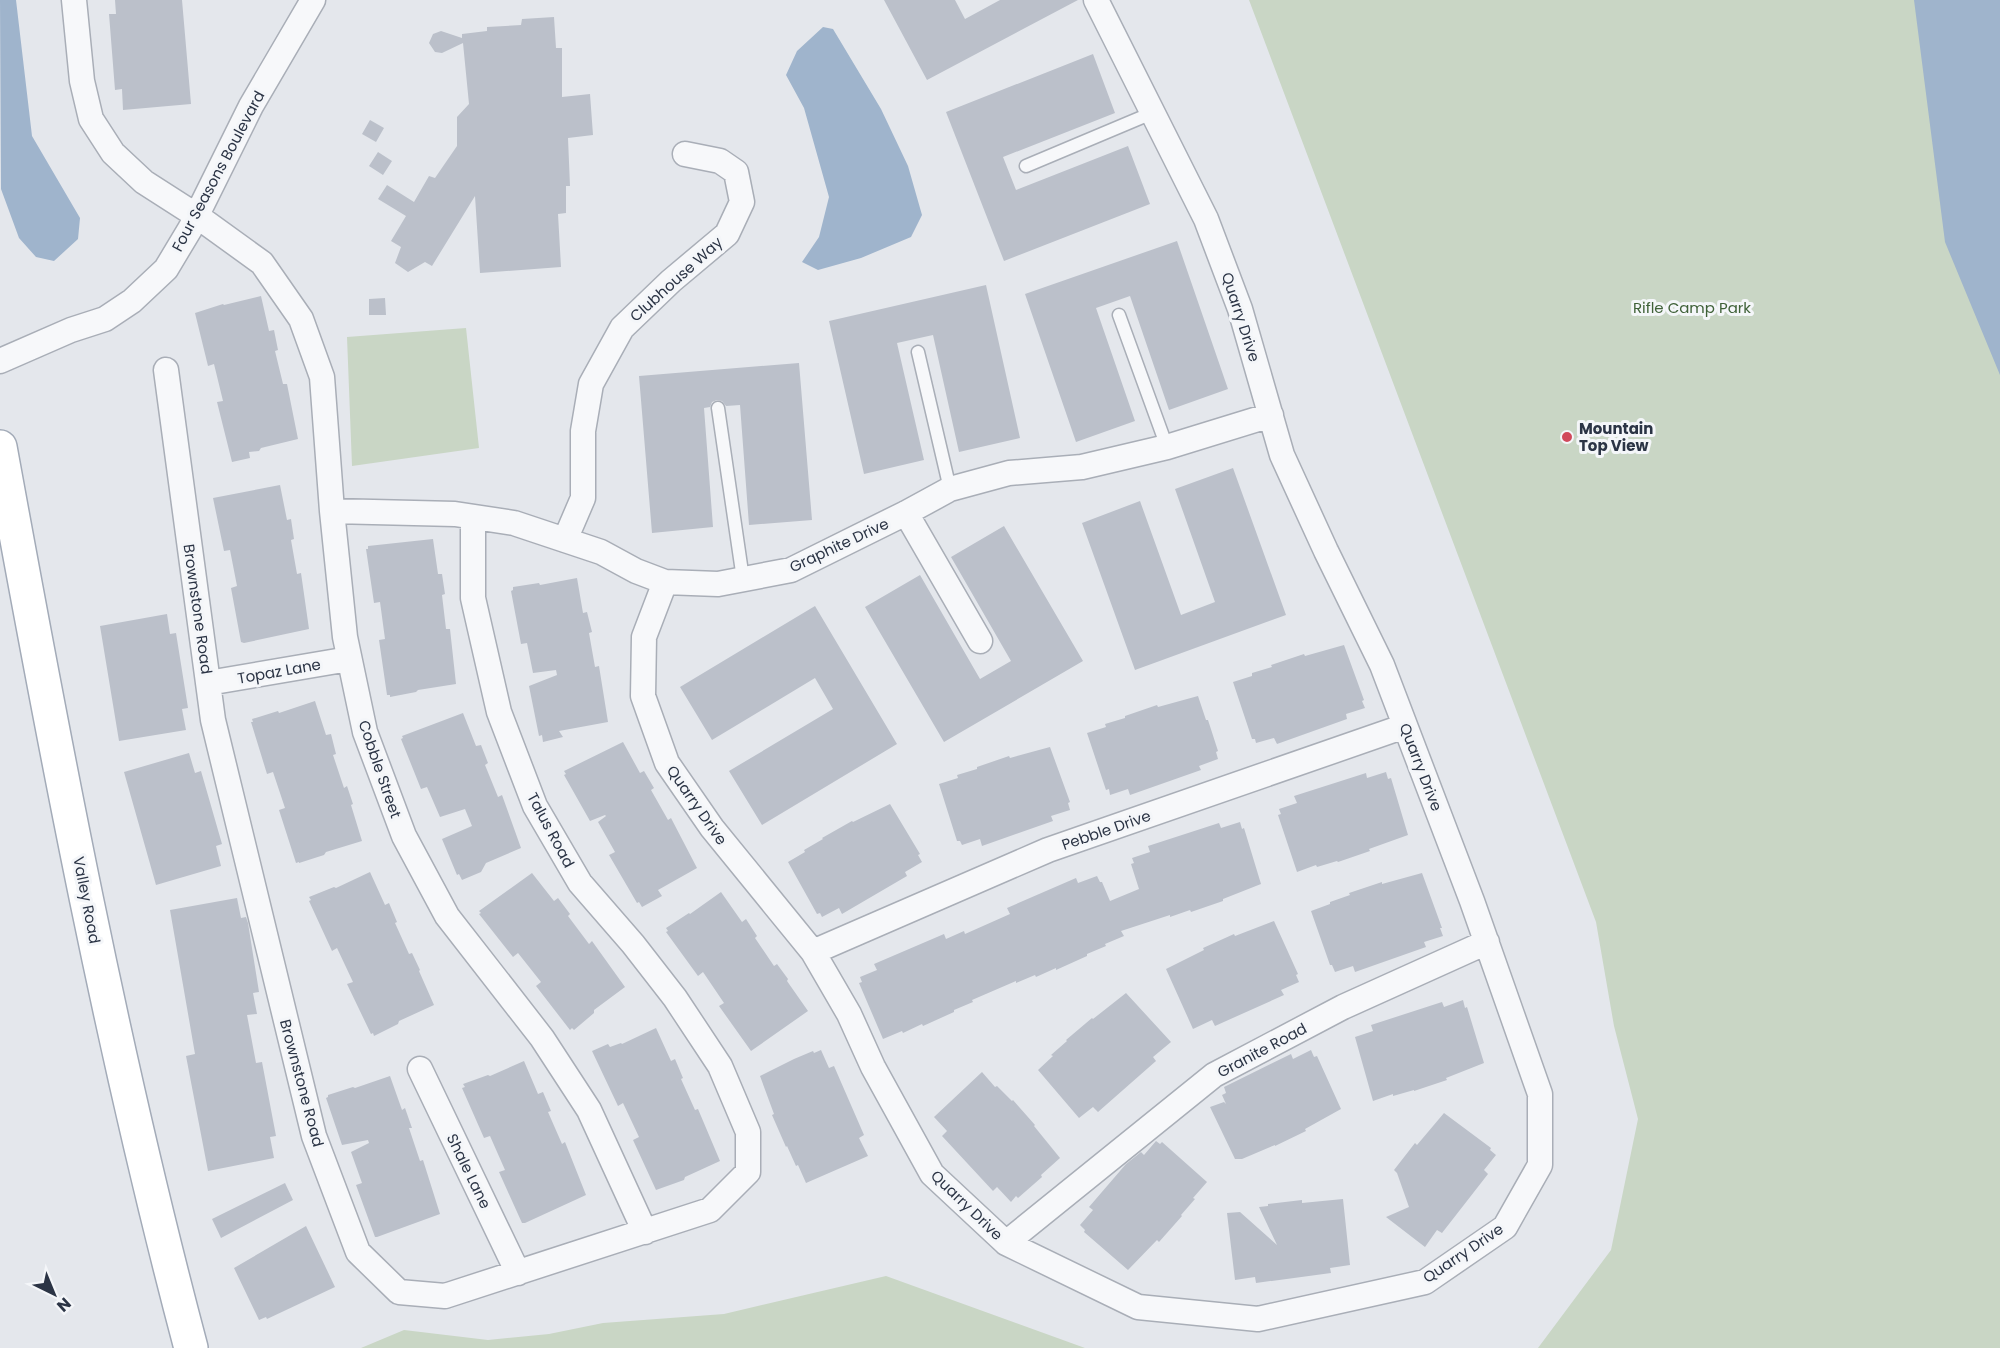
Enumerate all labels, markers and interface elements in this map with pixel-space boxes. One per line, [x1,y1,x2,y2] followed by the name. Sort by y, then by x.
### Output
[167,87,269,255] street label: Four Seasons Boulevard
[625,231,727,326] street label: Clubhouse Way
[1217,270,1265,364] street label: Quarry Drive
[1633,297,1751,318] park label: Rifle Camp Park
[1579,418,1653,456] place label: Mountain Top View
[1560,430,1574,444] marker: Mountain Top View
[786,513,892,577] street label: Graphite Drive
[178,543,218,675] street label: Brownstone Road
[236,653,322,689] street label: Topaz Lane
[353,717,407,821] street label: Cobble Street
[1395,720,1447,814] street label: Quarry Drive
[662,761,732,849] street label: Quarry Drive
[522,789,580,871] street label: Talus Road
[1059,805,1153,855] street label: Pebble Drive
[68,855,106,945] street label: Valley Road
[275,1017,329,1149] street label: Brownstone Road
[1214,1018,1310,1082] street label: Granite Road
[442,1130,496,1212] street label: Shale Lane
[926,1165,1008,1245] street label: Quarry Drive
[1419,1218,1507,1288] street label: Quarry Drive
[24,1264,84,1324] north arrow
[52,1292,76,1317] text: N

